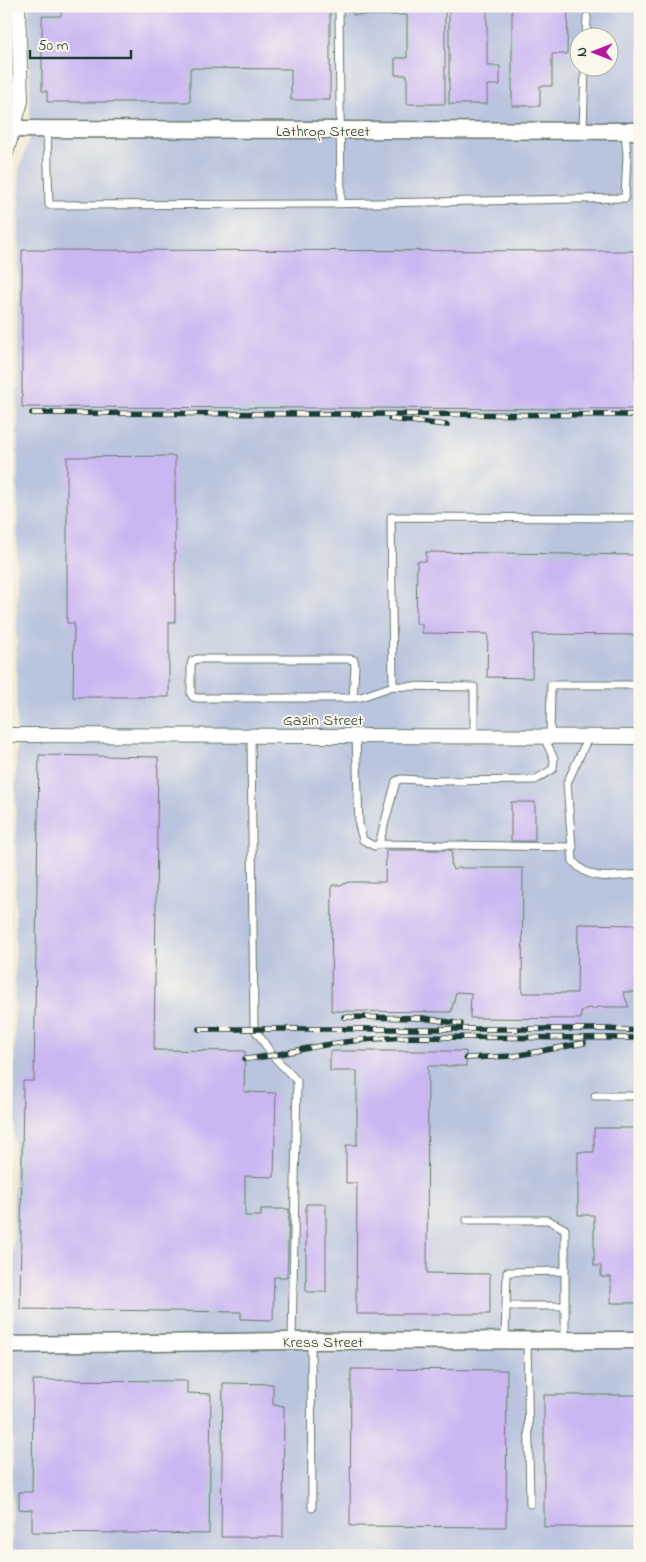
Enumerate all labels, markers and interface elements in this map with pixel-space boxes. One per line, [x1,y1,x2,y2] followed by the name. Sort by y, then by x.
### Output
[30,28,131,60] scale bar
[568,28,618,78] north arrow
[38,35,69,57] text: 50 m
[572,47,593,57] text: N
[276,120,371,144] street label: Lathrop Street
[283,709,364,733] street label: Gazin Street
[283,1331,364,1355] street label: Kress Street

